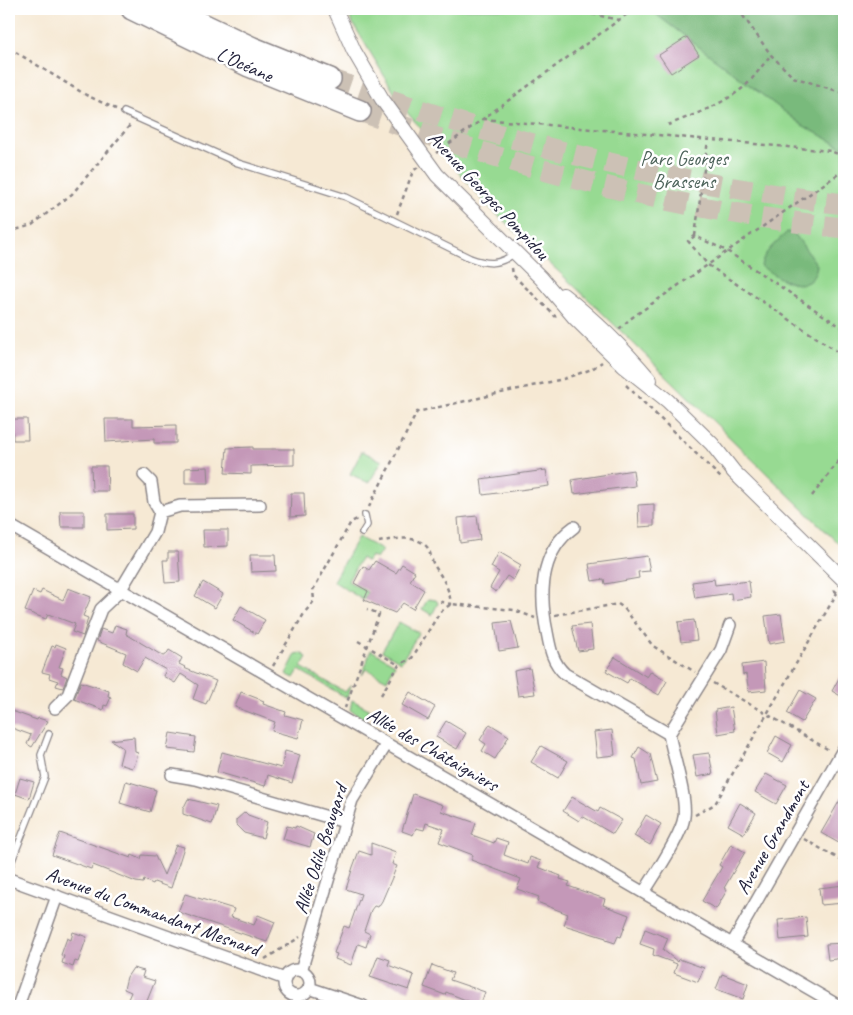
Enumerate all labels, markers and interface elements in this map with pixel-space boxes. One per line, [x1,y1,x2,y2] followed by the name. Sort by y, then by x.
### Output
[213,41,278,88] street label: L’Océane
[423,126,556,266] street label: Avenue Georges Pompidou
[640,146,730,194] park label: Parc Georges Brassens
[363,702,505,798] street label: Allée des Châtaigniers
[730,774,816,899] street label: Avenue Grandmont
[288,779,354,917] street label: Allée Odile Beaugard
[43,861,266,963] street label: Avenue du Commandant Mesnard

